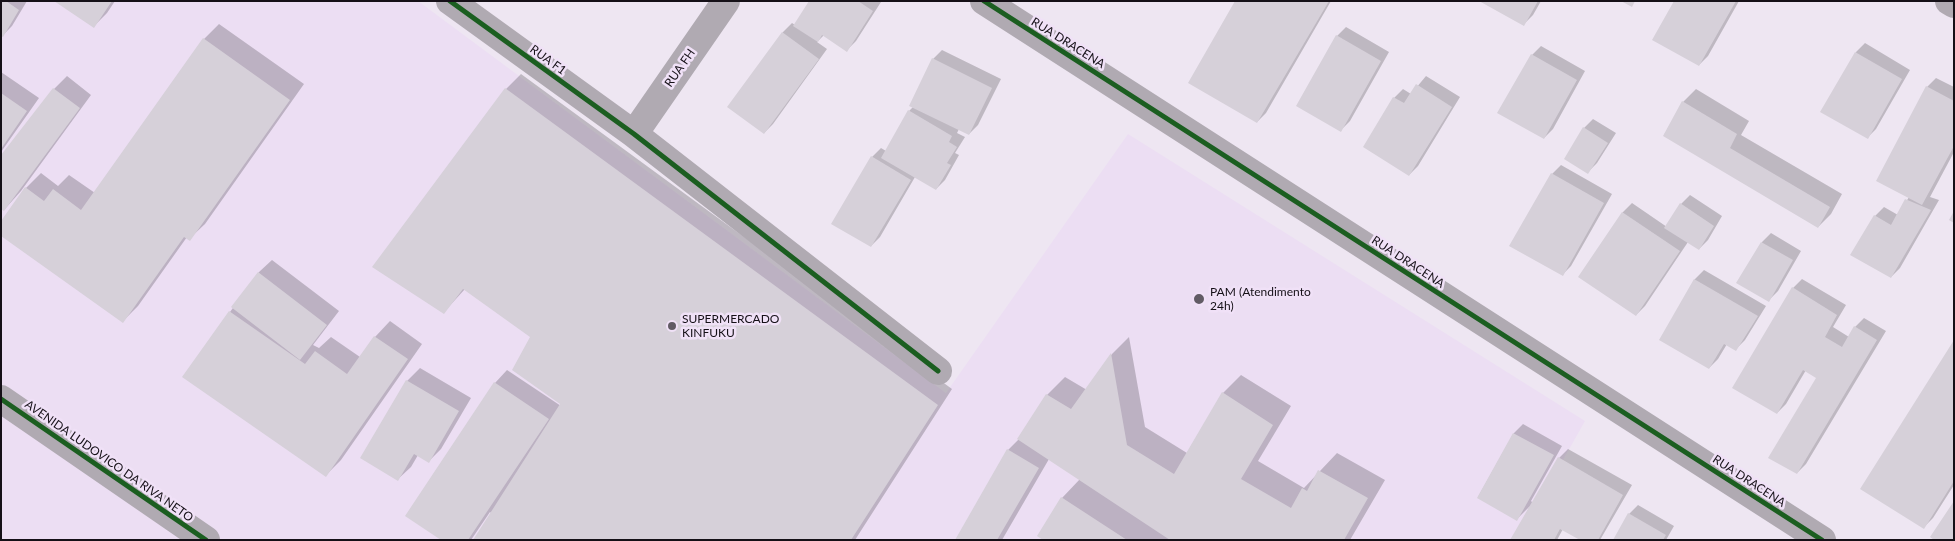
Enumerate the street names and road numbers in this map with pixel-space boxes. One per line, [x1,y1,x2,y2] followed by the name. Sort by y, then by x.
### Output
[1029,15,1107,71] street label: RUA DRACENA
[527,42,569,78] street label: RUA F1
[662,46,698,90] street label: RUA FH
[1369,233,1447,291] street label: RUA DRACENA
[22,397,196,525] street label: AVENIDA LUDOVICO DA RIVA NETO
[1710,452,1788,510] street label: RUA DRACENA

